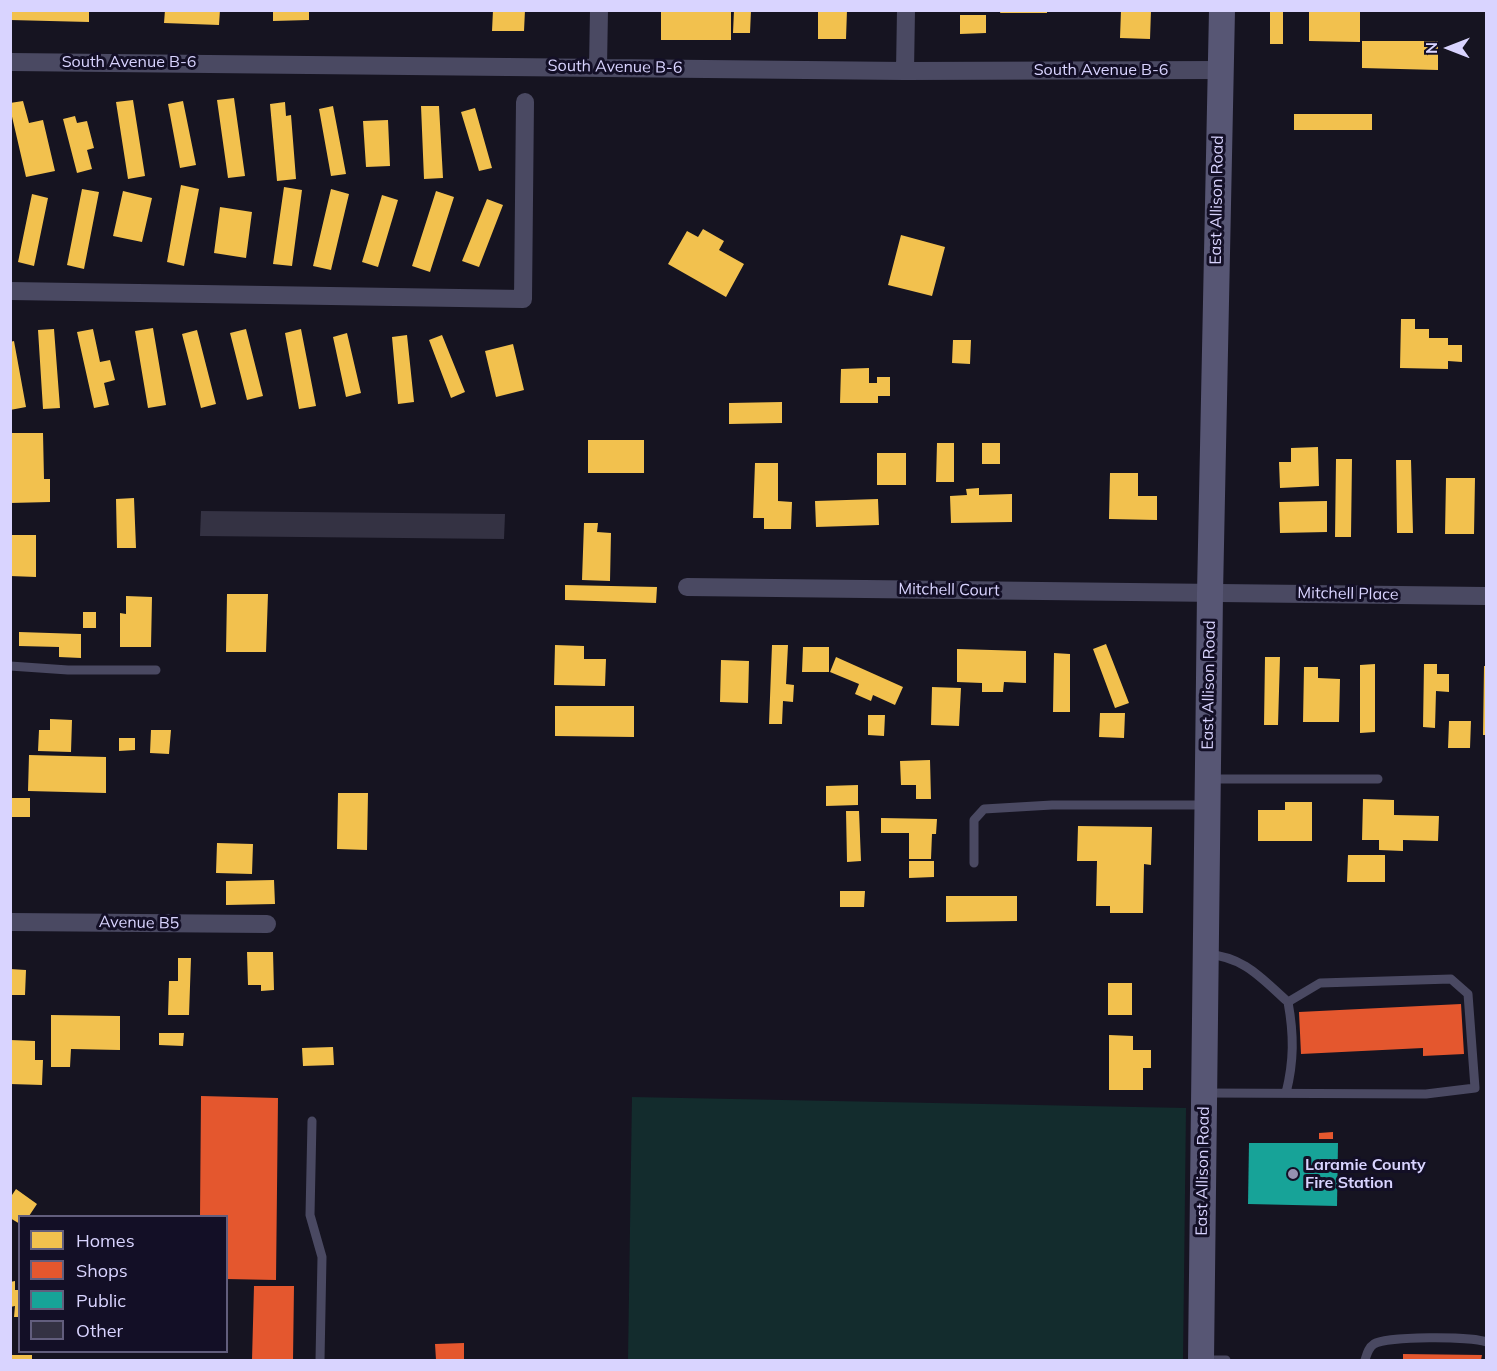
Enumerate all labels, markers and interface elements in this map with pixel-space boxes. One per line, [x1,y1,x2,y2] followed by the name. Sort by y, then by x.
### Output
[1419,18,1479,78] north arrow
[1421,42,1441,54] text: N
[62,52,196,72] street label: South Avenue B-6
[547,56,683,78] street label: South Avenue B-6
[1034,60,1168,80] street label: South Avenue B-6
[1206,135,1228,265] street label: East Allison Road
[898,580,1000,600] street label: Mitchell Court
[1297,584,1399,604] street label: Mitchell Place
[1198,620,1220,750] street label: East Allison Road
[99,913,179,933] street label: Avenue B5
[1192,1106,1214,1236] street label: East Allison Road
[1305,1155,1426,1193] place label: Laramie County Fire Station
[1286,1167,1300,1181] marker: Laramie County Fire Station
[18,1215,228,1353] legend
[76,1229,135,1252] text: Homes
[76,1259,128,1282] text: Shops
[76,1289,126,1312] text: Public
[76,1319,123,1342] text: Other

